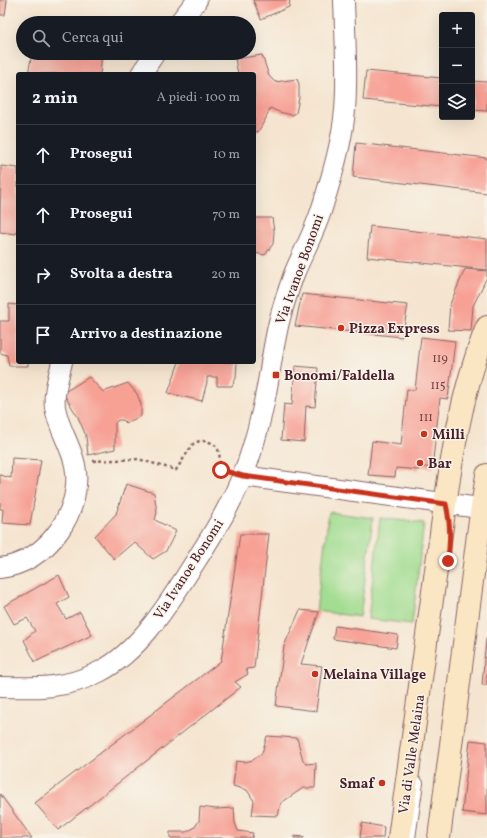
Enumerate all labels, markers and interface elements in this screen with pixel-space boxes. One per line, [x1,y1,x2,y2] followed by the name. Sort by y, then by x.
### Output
[439,12,475,120] map controls
[439,12,475,48] button: +
[16,16,256,60] search box
[30,27,52,49] icon: search
[62,28,124,49] text: Cerca qui
[439,48,475,84] button: −
[439,84,475,120] button: layers
[32,87,78,110] text: 2 min
[157,89,240,107] text: A piedi · 100 m
[32,144,54,166] icon: ahead
[70,144,133,165] text: Prosegui
[213,146,240,164] text: 10 m
[32,204,54,226] icon: ahead
[70,204,133,225] text: Prosegui
[212,206,240,224] text: 70 m
[272,212,329,327] street label: Via Ivanoe Bonomi
[32,264,54,286] icon: right
[70,264,173,285] text: Svolta a destra
[211,266,240,284] text: 20 m
[349,320,440,339] place label: Pizza Express
[336,323,346,333] marker: Pizza Express
[32,324,54,346] icon: arrive
[70,324,222,345] text: Arrivo a destinazione
[432,351,448,367] house number: 119
[284,367,395,386] place label: Bonomi/Faldella
[271,370,281,380] marker: Bonomi/Faldella
[430,378,446,394] house number: 115
[419,410,433,426] house number: 111
[432,426,465,445] place label: Milli
[419,429,429,439] marker: Milli
[428,455,452,474] place label: Bar
[415,458,425,468] marker: Bar
[212,461,230,479] route start
[150,516,229,624] street label: Via Ivanoe Bonomi
[439,552,457,570] route end
[323,666,426,685] place label: Melaina Village
[310,669,320,679] marker: Melaina Village
[395,693,430,815] street label: Via di Valle Melaina
[340,775,375,794] place label: Smaf
[377,778,387,788] marker: Smaf

